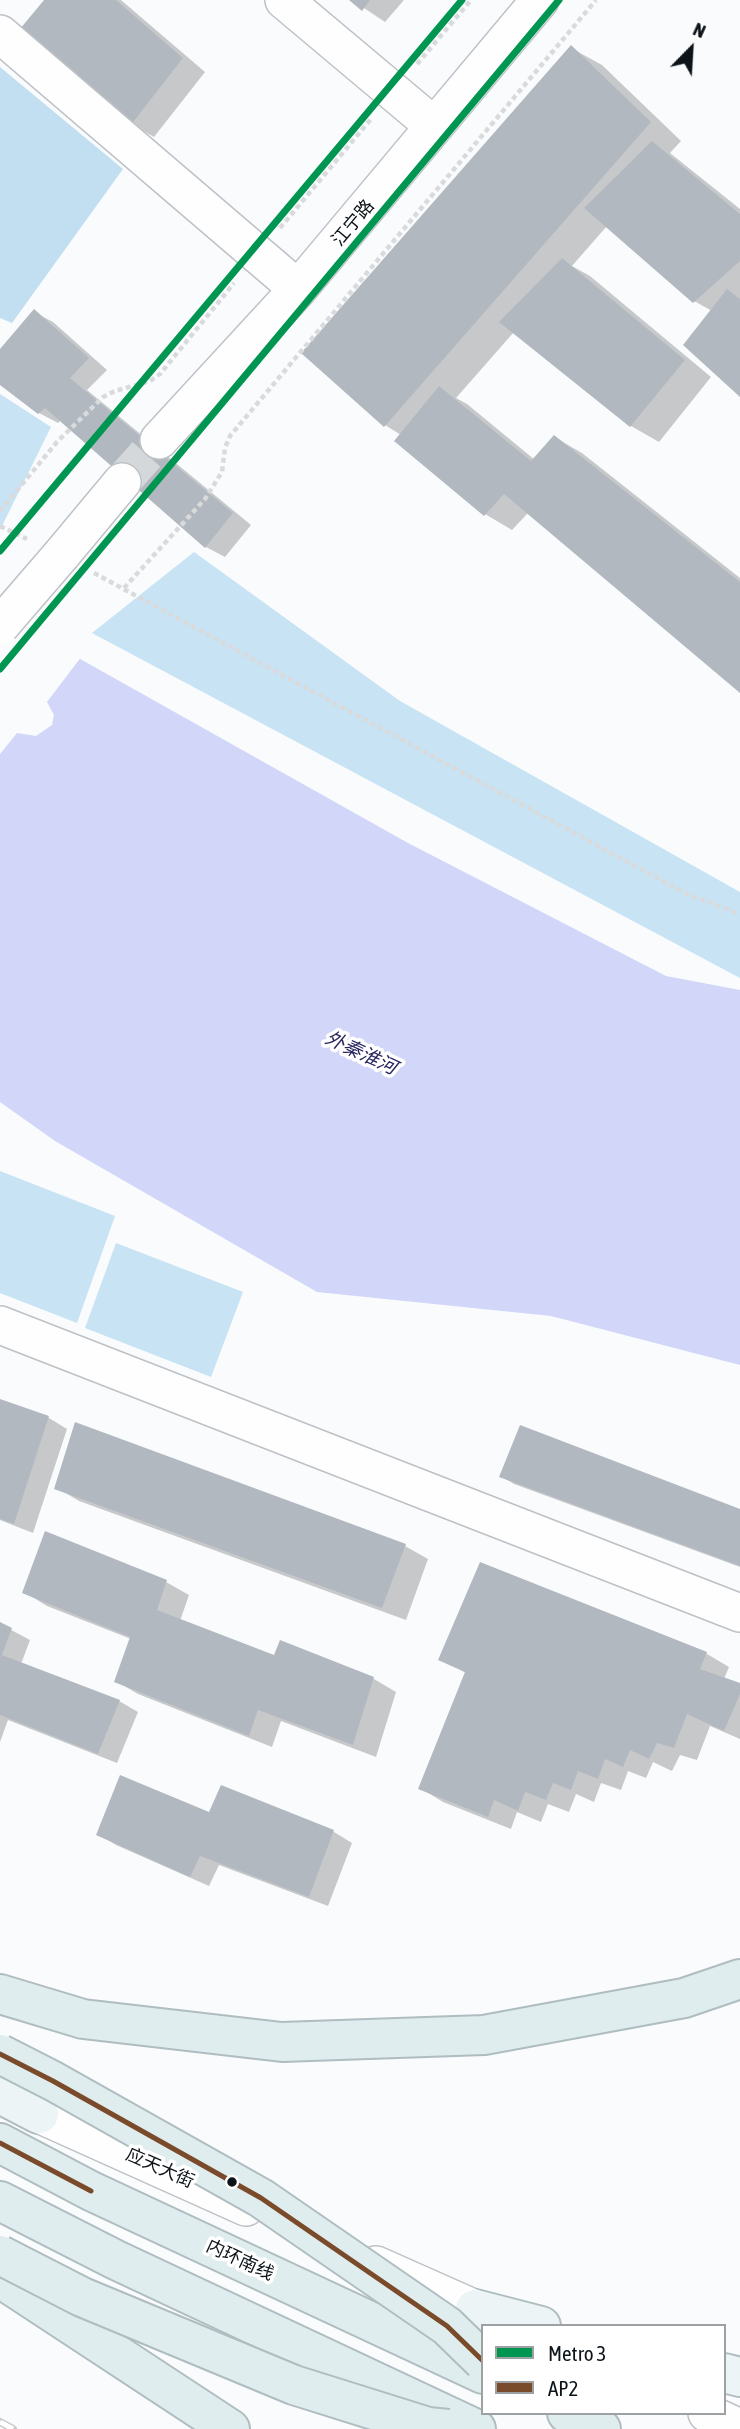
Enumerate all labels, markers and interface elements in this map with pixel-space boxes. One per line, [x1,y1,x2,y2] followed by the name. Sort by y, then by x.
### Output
[656,14,726,84] north arrow
[690,17,709,42] text: N
[327,195,379,251] street label: 江宁路
[322,1027,400,1079] water label: 外秦淮河
[123,2143,197,2193] street label: 应天大街
[225,2175,239,2189] unlabelled marker
[203,2235,277,2285] street label: 内环南线
[481,2324,726,2415] legend
[548,2341,606,2365] text: Metro 3
[548,2376,578,2400] text: AP2

